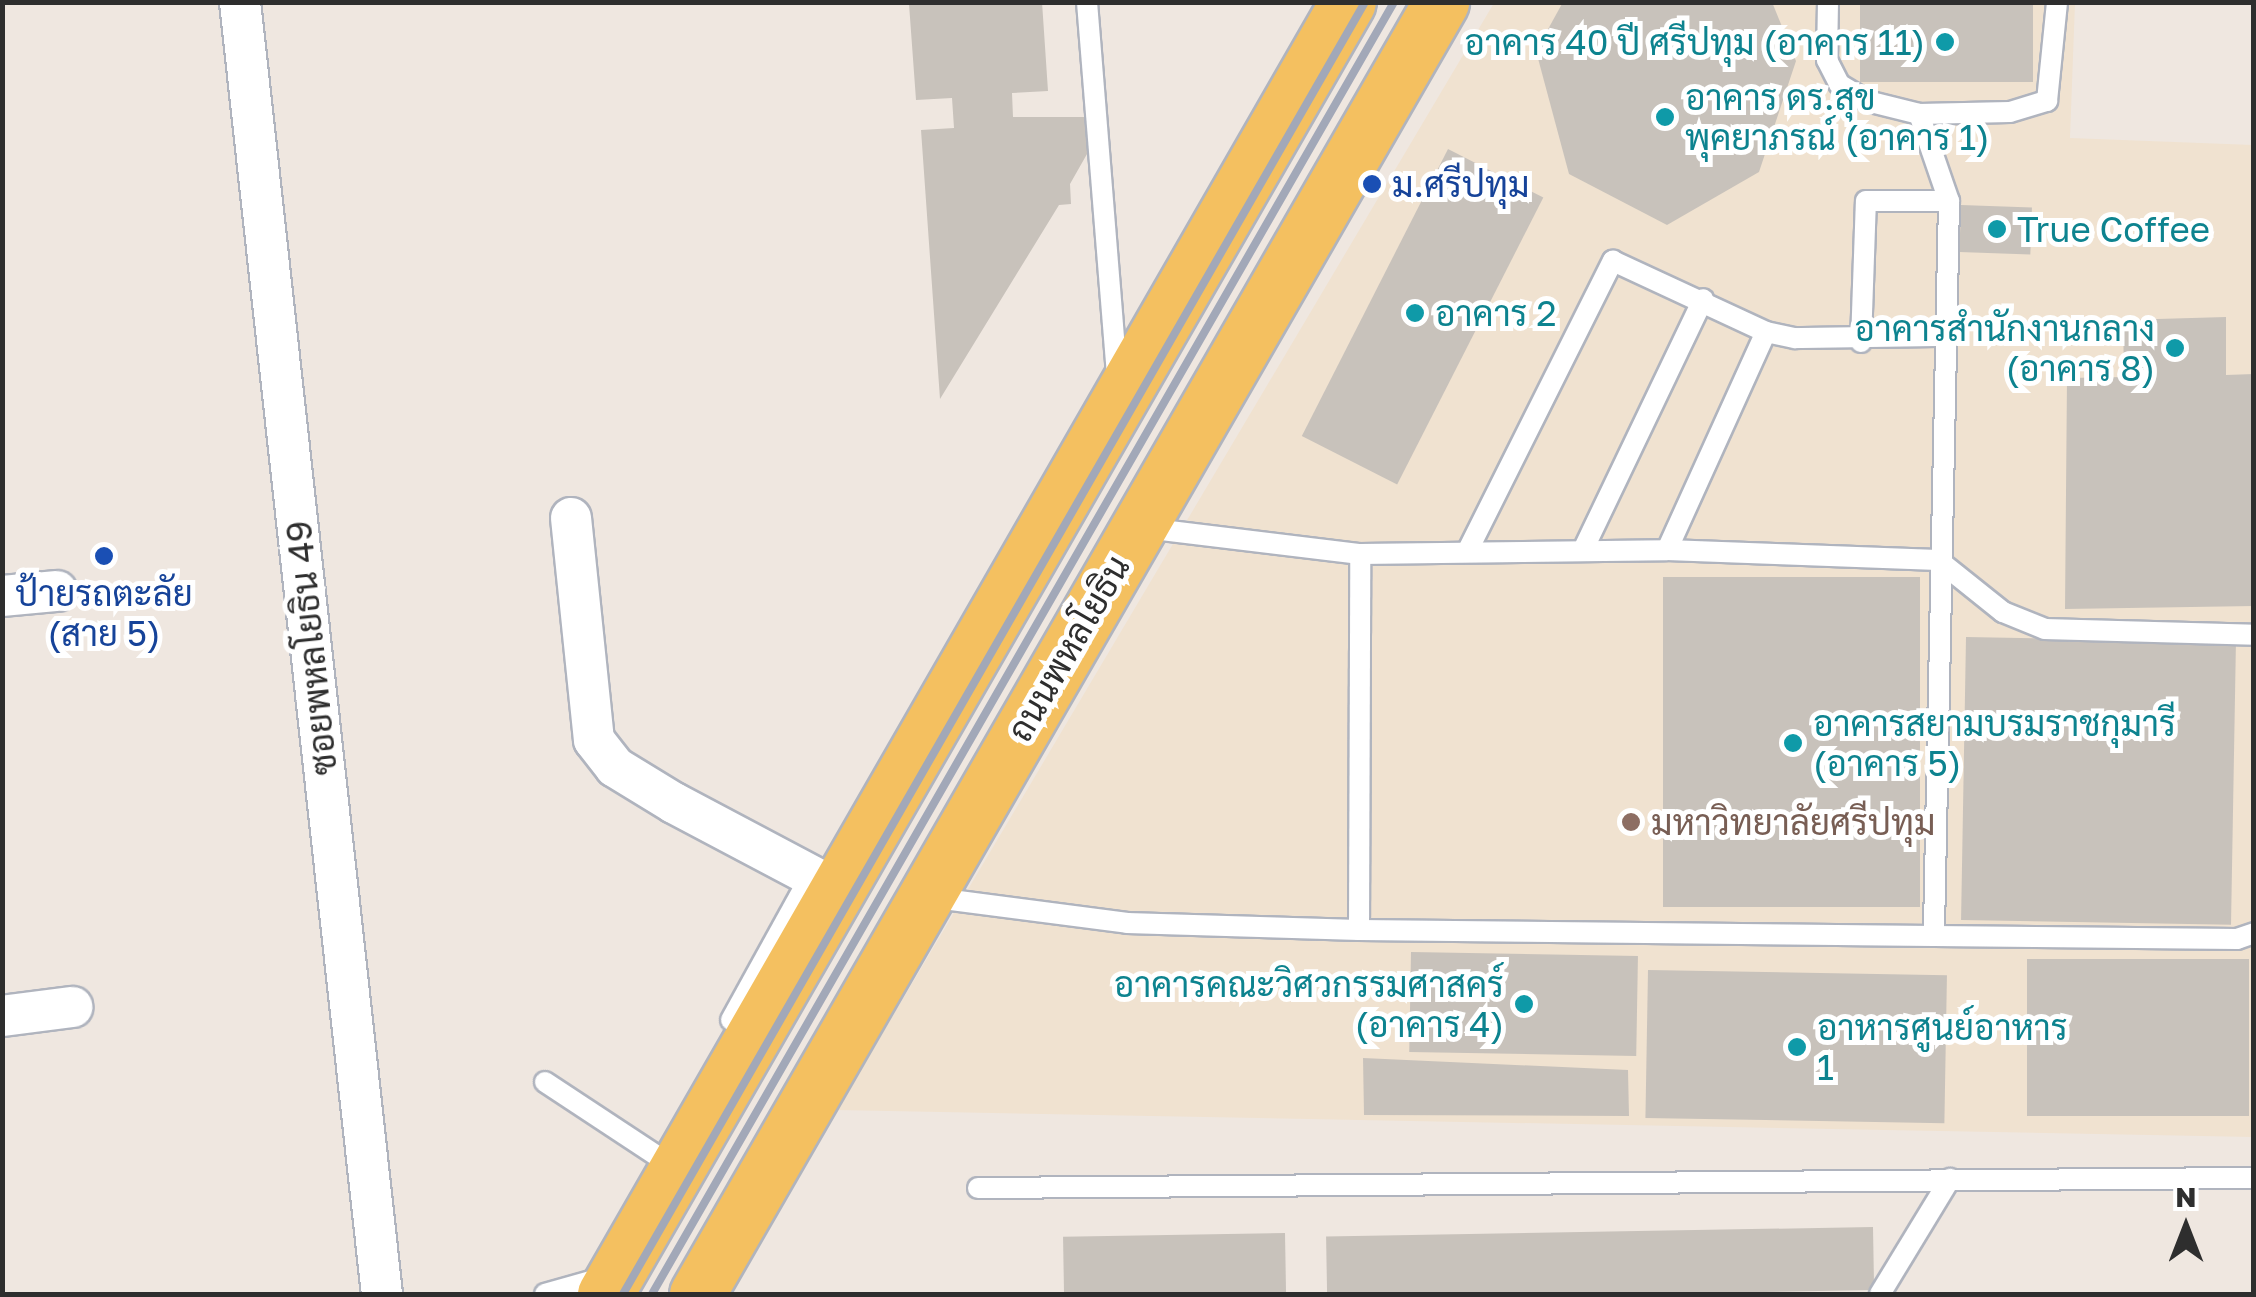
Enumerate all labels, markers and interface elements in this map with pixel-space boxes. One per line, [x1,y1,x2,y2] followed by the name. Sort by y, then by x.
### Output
[1464,21,1925,63] place label: อาคาร 40 ปี ศรีปทุม (อาคาร 11)
[1934,31,1956,53] marker: อาคาร 40 ปี ศรีปทุม (อาคาร 11)
[1685,76,1989,158] place label: อาคาร ดร.สุข พุคยาภรณ์ (อาคาร 1)
[1654,106,1676,128] marker: อาคาร ดร.สุข พุคยาภรณ์ (อาคาร 1)
[1392,163,1529,205] place label: ม.ศรีปทุม
[1361,173,1383,195] marker: ม.ศรีปทุม
[2017,208,2210,250] place label: True Coffee
[1986,218,2008,240] marker: True Coffee
[1435,292,1557,334] place label: อาคาร 2
[1404,302,1426,324] marker: อาคาร 2
[1854,307,2155,389] place label: อาคารสำนักงานกลาง (อาคาร 8)
[2164,337,2186,359] marker: อาคารสำนักงานกลาง (อาคาร 8)
[277,519,345,777] street label: ซอยพหลโยธิน 49
[93,545,115,567] marker: ป้ายรถตะลัย (สาย 5)
[998,548,1138,748] street label: ถนนพหลโยธิน
[15,572,193,654] place label: ป้ายรถตะลัย (สาย 5)
[1813,702,2176,784] place label: อาคารสยามบรมราชกุมารี (อาคาร 5)
[1782,732,1804,754] marker: อาคารสยามบรมราชกุมารี (อาคาร 5)
[1651,801,1935,843] place label: มหาวิทยาลัยศรีปทุม
[1620,811,1642,833] marker: มหาวิทยาลัยศรีปทุม
[1114,963,1504,1045] place label: อาคารคณะวิศวกรรมศาสคร์ (อาคาร 4)
[1513,993,1535,1015] marker: อาคารคณะวิศวกรรมศาสคร์ (อาคาร 4)
[1817,1006,2068,1088] place label: อาหารศูนย์อาหาร 1
[1786,1036,1808,1058] marker: อาหารศูนย์อาหาร 1
[2136,1177,2236,1277] north arrow
[2175,1180,2197,1213] text: N

